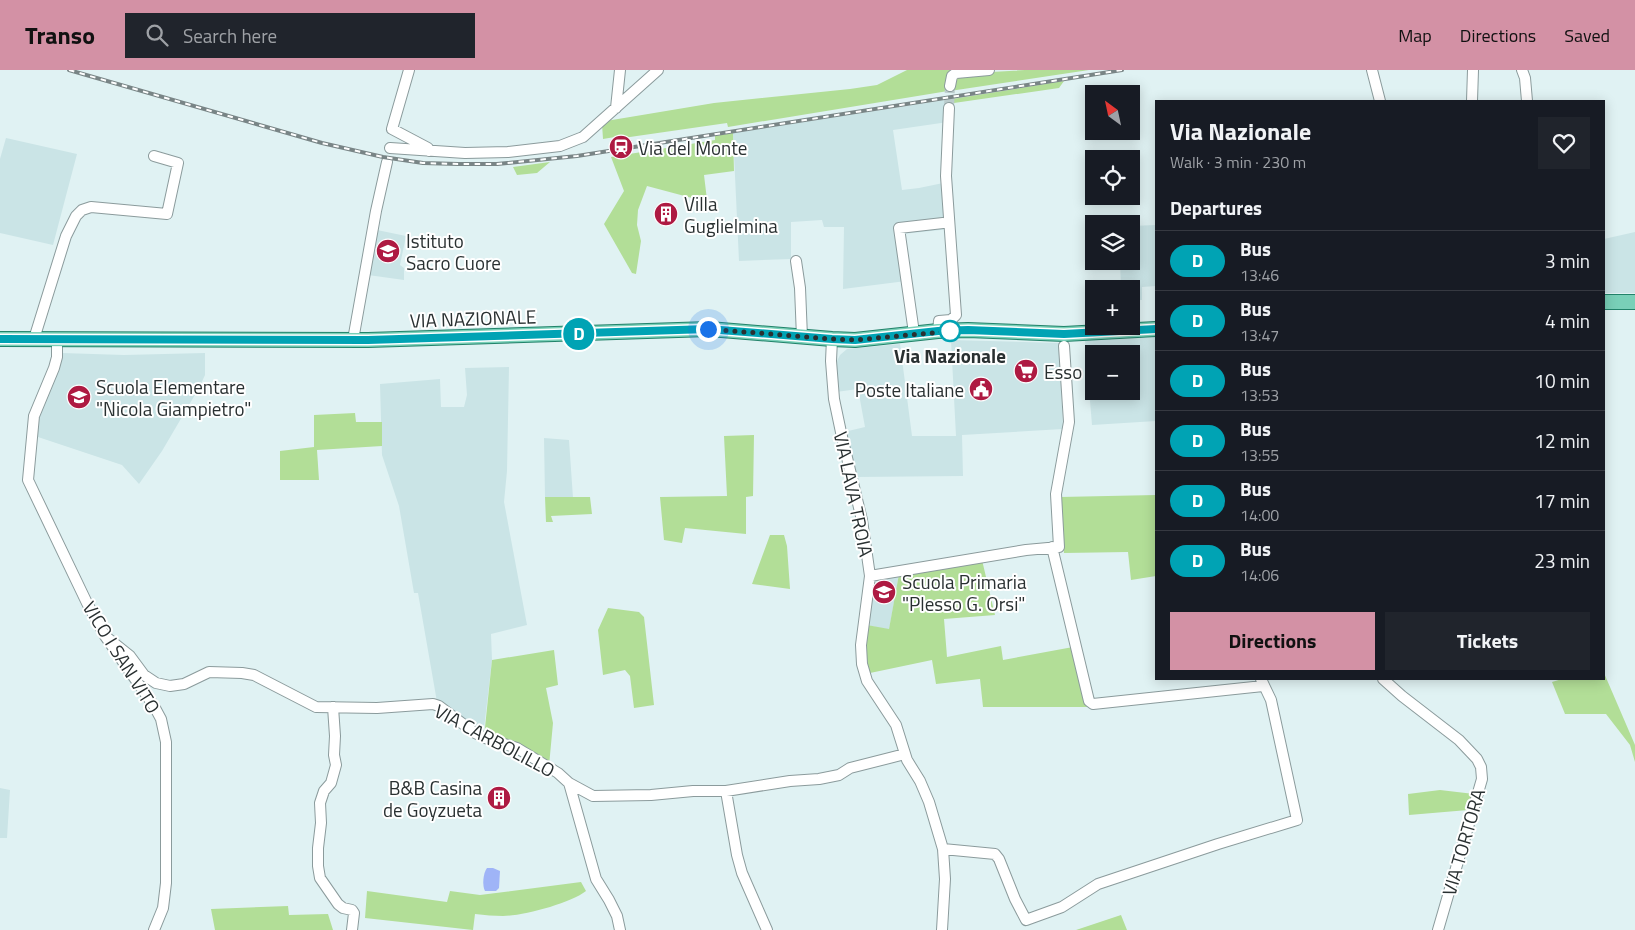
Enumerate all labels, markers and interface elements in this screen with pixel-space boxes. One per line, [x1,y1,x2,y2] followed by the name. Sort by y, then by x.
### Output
[125,13,475,58] search box
[25,17,95,53] text: Transo
[143,21,171,49] icon: search
[183,21,277,50] text: Search here
[1398,22,1432,49] text: Map
[1460,22,1536,49] text: Directions
[1564,22,1610,49] text: Saved
[1085,85,1140,140] north arrow
[1085,85,1140,400] map controls
[1170,113,1311,149] text: Via Nazionale
[1538,117,1590,169] button: heart
[638,133,747,162] place label: Via del Monte
[608,134,634,160] station icon: Via del Monte
[1085,150,1140,205] button: locate
[1170,150,1306,174] text: Walk · 3 min · 230 m
[684,189,778,240] place label: Villa Guglielmina
[1170,193,1262,222] text: Departures
[653,201,679,227] building icon: Villa Guglielmina
[1085,215,1140,270] button: layers
[406,226,501,277] place label: Istituto Sacro Cuore
[1240,234,1271,263] text: Bus
[375,238,401,264] school or university icon: Istituto Sacro Cuore
[1545,246,1590,275] text: 3 min
[1192,247,1203,274] text: D
[1240,263,1279,287] text: 13:46
[1085,280,1140,335] button: +
[1240,294,1271,323] text: Bus
[409,301,537,335] street label: VIA NAZIONALE
[1545,306,1590,335] text: 4 min
[1192,307,1203,334] text: D
[696,317,721,342] your location
[563,318,595,350] line badge: D
[573,320,585,347] text: D
[939,320,961,342] marker: Via Nazionale
[1240,323,1279,347] text: 13:47
[894,341,1006,370] place label: Via Nazionale
[1085,345,1140,400] button: −
[1240,354,1271,383] text: Bus
[1044,357,1082,386] place label: Esso
[1013,358,1039,384] supermarket icon: Esso
[1534,366,1590,395] text: 10 min
[1192,367,1203,394] text: D
[96,372,251,423] place label: Scuola Elementare "Nicola Giampietro"
[855,375,964,404] place label: Poste Italiane
[968,376,994,402] public building icon: Poste Italiane
[1240,383,1279,407] text: 13:53
[66,384,92,410] school or university icon: Scuola Elementare "Nicola Giampietro"
[1240,414,1271,443] text: Bus
[1534,426,1590,455] text: 12 min
[1192,427,1203,454] text: D
[827,429,881,559] street label: VIA LAVA TROIA
[1240,443,1279,467] text: 13:55
[1240,474,1271,503] text: Bus
[1534,486,1590,515] text: 17 min
[1192,487,1203,514] text: D
[1240,503,1279,527] text: 14:00
[1240,534,1271,563] text: Bus
[1534,546,1590,575] text: 23 min
[1192,547,1203,574] text: D
[1240,563,1279,587] text: 14:06
[902,567,1027,618] place label: Scuola Primaria "Plesso G. Orsi"
[871,579,897,605] school or university icon: Scuola Primaria "Plesso G. Orsi"
[76,595,168,719] street label: VICO I SAN VITO
[1170,612,1375,670] button: Directions
[1385,612,1590,670] button: Tickets
[429,696,561,784] street label: VIA CARBOLILLO
[383,773,482,824] place label: B&B Casina de Goyzueta
[486,785,512,811] building icon: B&B Casina de Goyzueta
[1434,785,1492,899] street label: VIA TORTORA

